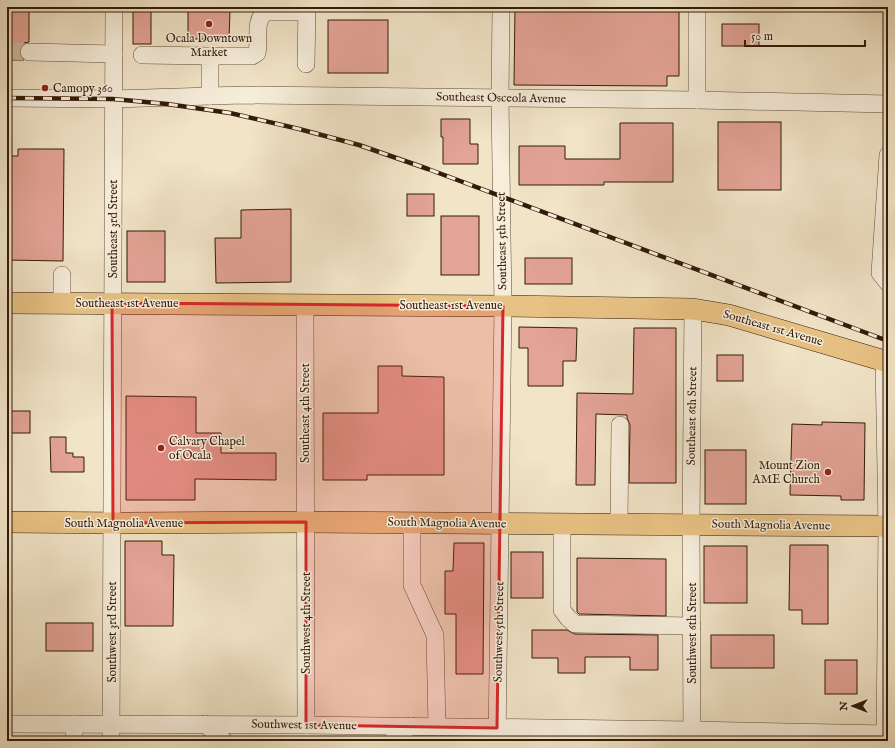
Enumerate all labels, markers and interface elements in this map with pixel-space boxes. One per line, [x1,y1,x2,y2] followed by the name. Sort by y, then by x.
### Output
[204,19,214,29] marker: Ocala Downtown Market
[745,22,865,48] scale bar
[751,29,773,44] text: 50 m
[166,31,253,60] place label: Ocala Downtown Market
[53,81,113,97] place label: Camopy 360
[40,83,50,93] marker: Camopy 360
[436,89,567,107] street label: Southeast Osceola Avenue
[106,180,121,278] street label: Southeast 3rd Street
[494,192,510,290] street label: Southeast 5th Street
[75,296,179,311] street label: Southeast 1st Avenue
[399,298,503,313] street label: Southeast 1st Avenue
[721,307,825,350] street label: Southeast 1st Avenue
[298,363,313,463] street label: Southeast 4th Street
[684,366,700,466] street label: Southeast 6th Street
[169,434,245,463] place label: Calvary Chapel of Ocala
[156,443,166,453] marker: Calvary Chapel of Ocala
[752,458,821,487] place label: Mount Zion AME Church
[823,467,833,477] marker: Mount Zion AME Church
[388,514,507,532] street label: South Magnolia Avenue
[65,516,184,531] street label: South Magnolia Avenue
[712,516,831,534] street label: South Magnolia Avenue
[299,572,314,674] street label: Southwest 4th Street
[105,581,120,683] street label: Southwest 3rd Street
[491,582,507,682] street label: Southwest 5th Street
[685,582,700,684] street label: Southwest 6th Street
[833,686,873,726] north arrow
[837,701,851,712] text: N
[251,717,357,733] street label: Southwest 1st Avenue

